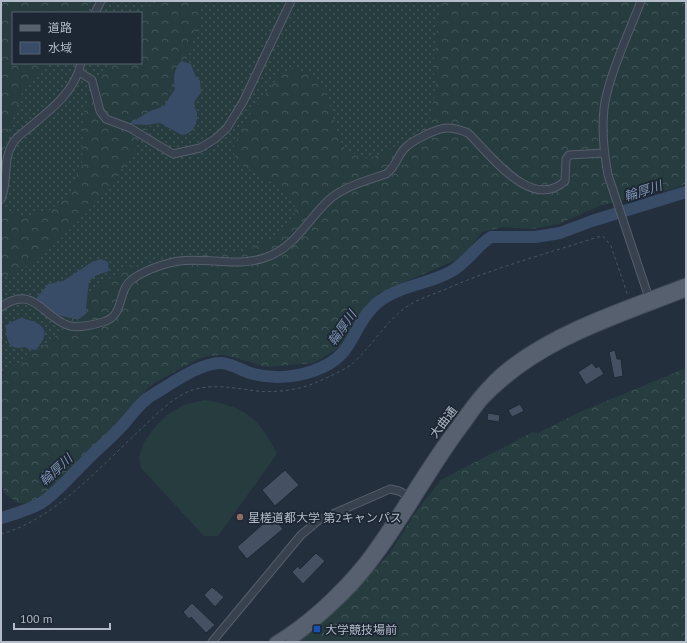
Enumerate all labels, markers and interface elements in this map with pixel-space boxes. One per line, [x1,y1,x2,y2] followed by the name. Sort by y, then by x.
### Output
[12,12,142,64] legend
[48,20,72,35] text: 道路
[48,40,72,55] text: 水域
[622,176,666,205] water label: 輪厚川
[324,306,361,349] water label: 輪厚川
[426,403,460,441] street label: 大曲通
[36,449,78,490] water label: 輪厚川
[248,510,402,525] place label: 星槎道都大学 第2キャンパス
[235,512,245,522] marker: 星槎道都大学 第2キャンパス
[14,605,110,631] scale bar
[20,611,53,626] text: 100 m
[325,622,397,637] place label: 大学競技場前
[312,624,322,634] marker: 大学競技場前

